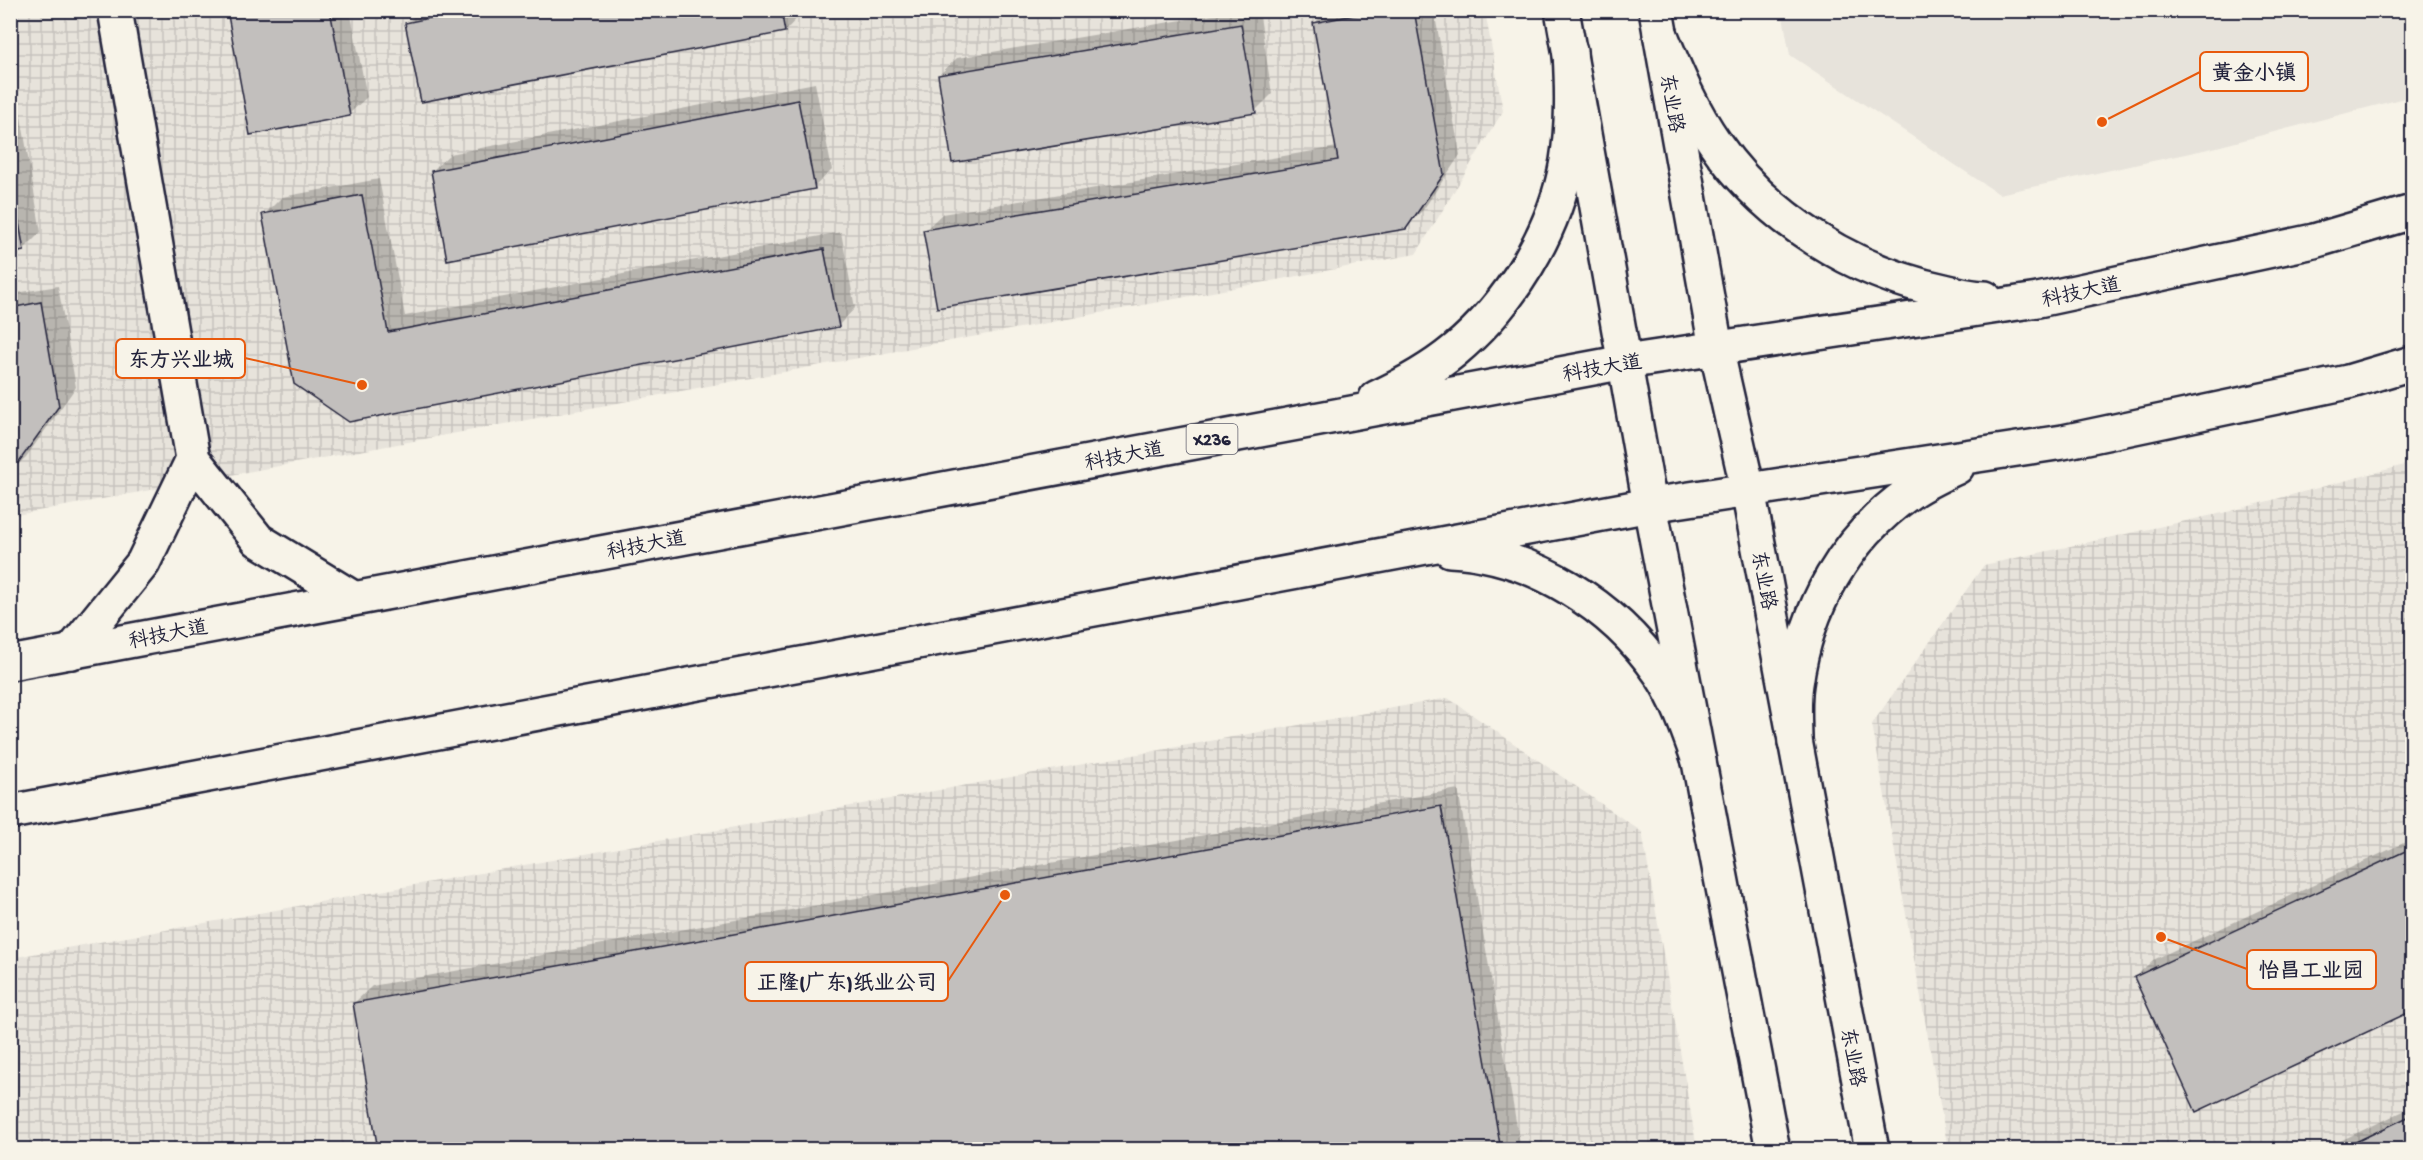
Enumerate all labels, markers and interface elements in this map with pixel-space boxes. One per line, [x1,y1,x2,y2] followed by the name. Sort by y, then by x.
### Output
[2200,52,2308,91] callout: 黄金小镇
[2212,61,2296,88] text: 黄金小镇
[1653,72,1688,136] street label: 东业路
[2040,273,2123,314] street label: 科技大道
[116,339,245,378] callout: 东方兴业城
[129,348,234,375] text: 东方兴业城
[1561,350,1644,389] street label: 科技大道
[1186,424,1238,454] road number: X236
[1083,438,1166,477] street label: 科技大道
[605,527,688,566] street label: 科技大道
[1745,549,1781,613] street label: 东业路
[127,616,210,655] street label: 科技大道
[2247,950,2376,989] callout: 怡昌工业园
[2259,959,2364,986] text: 怡昌工业园
[745,962,948,1001] callout: 正隆(广东)纸业公司
[757,971,937,998] text: 正隆(广东)纸业公司
[1834,1026,1870,1090] street label: 东业路

